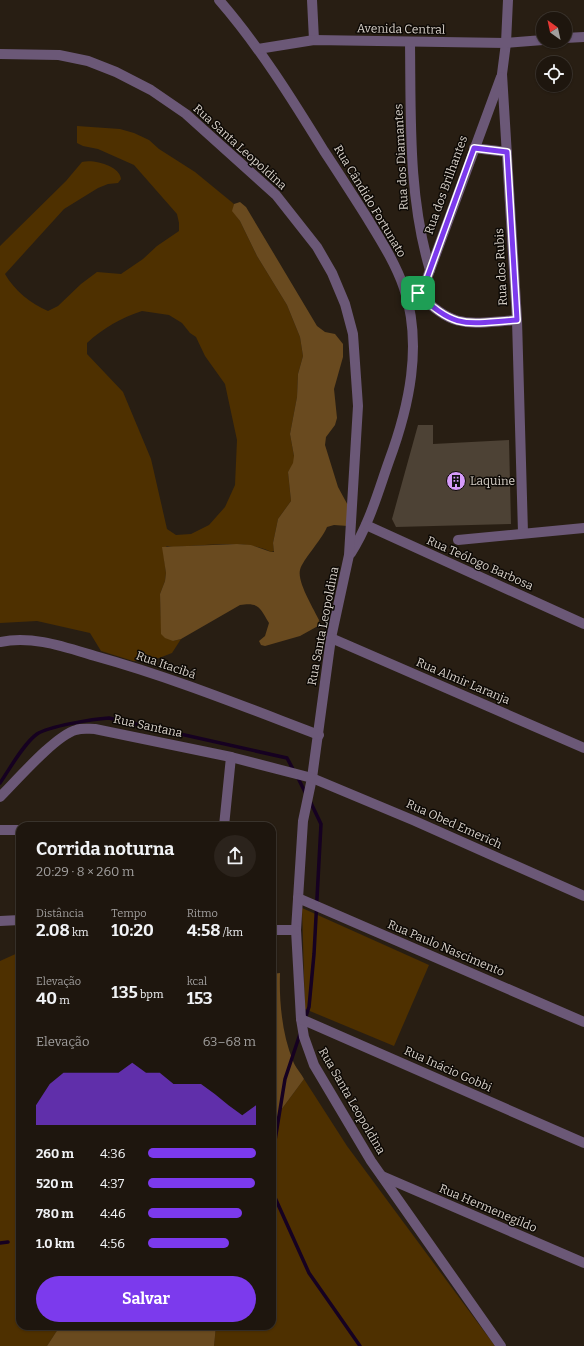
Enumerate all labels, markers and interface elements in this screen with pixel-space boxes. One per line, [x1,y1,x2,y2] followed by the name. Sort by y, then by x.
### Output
[536,12,572,48] north arrow
[536,12,572,92] map controls
[357,21,446,37] street label: Avenida Central
[536,56,572,92] button: locate
[190,101,290,193] street label: Rua Santa Leopoldina
[391,103,411,211] street label: Rua dos Diamantes
[422,133,470,236] street label: Rua dos Brilhantes
[331,142,409,260] street label: Rua Cândido Fortunato
[492,228,510,306] street label: Rua dos Rubis
[401,276,435,310] pin
[407,282,429,304] icon: arrive
[445,470,467,492] building icon: Laquine
[470,474,515,488] place label: Laquine
[424,533,536,593] street label: Rua Teólogo Barbosa
[305,565,341,687] street label: Rua Santa Leopoldina
[134,648,198,682] street label: Rua Itacibá
[414,655,512,707] street label: Rua Almir Laranja
[112,712,184,740] street label: Rua Santana
[404,797,505,852] street label: Rua Obed Emerich
[214,835,256,877] button: share
[36,838,174,860] text: Corrida noturna
[36,864,134,879] text: 20:29 · 8 × 260 m
[36,907,84,920] text: Distância
[111,907,147,920] text: Tempo
[187,907,218,920] text: Ritmo
[385,917,507,979] street label: Rua Paulo Nascimento
[36,920,70,941] text: 2.08
[111,920,154,941] text: 10:20
[187,920,221,941] text: 4:58
[70,926,89,939] text: km
[221,926,243,939] text: /km
[36,975,81,988] text: Elevação
[187,975,207,988] text: kcal
[111,982,138,1003] text: 135
[36,988,57,1009] text: 40
[138,988,163,1001] text: bpm
[187,988,213,1009] text: 153
[57,994,70,1007] text: m
[36,1034,89,1049] text: Elevação
[203,1034,256,1049] text: 63–68 m
[402,1043,494,1095] street label: Rua Inácio Gobbi
[316,1045,388,1157] street label: Rua Santa Leopoldina
[36,1146,74,1161] text: 260 m
[100,1146,125,1161] text: 4:36
[36,1176,73,1191] text: 520 m
[100,1176,124,1191] text: 4:37
[437,1181,539,1235] street label: Rua Hermenegildo
[36,1206,74,1221] text: 780 m
[100,1206,126,1221] text: 4:46
[36,1236,75,1251] text: 1.0 km
[100,1236,125,1251] text: 4:56
[36,1276,256,1322] button: Salvar

